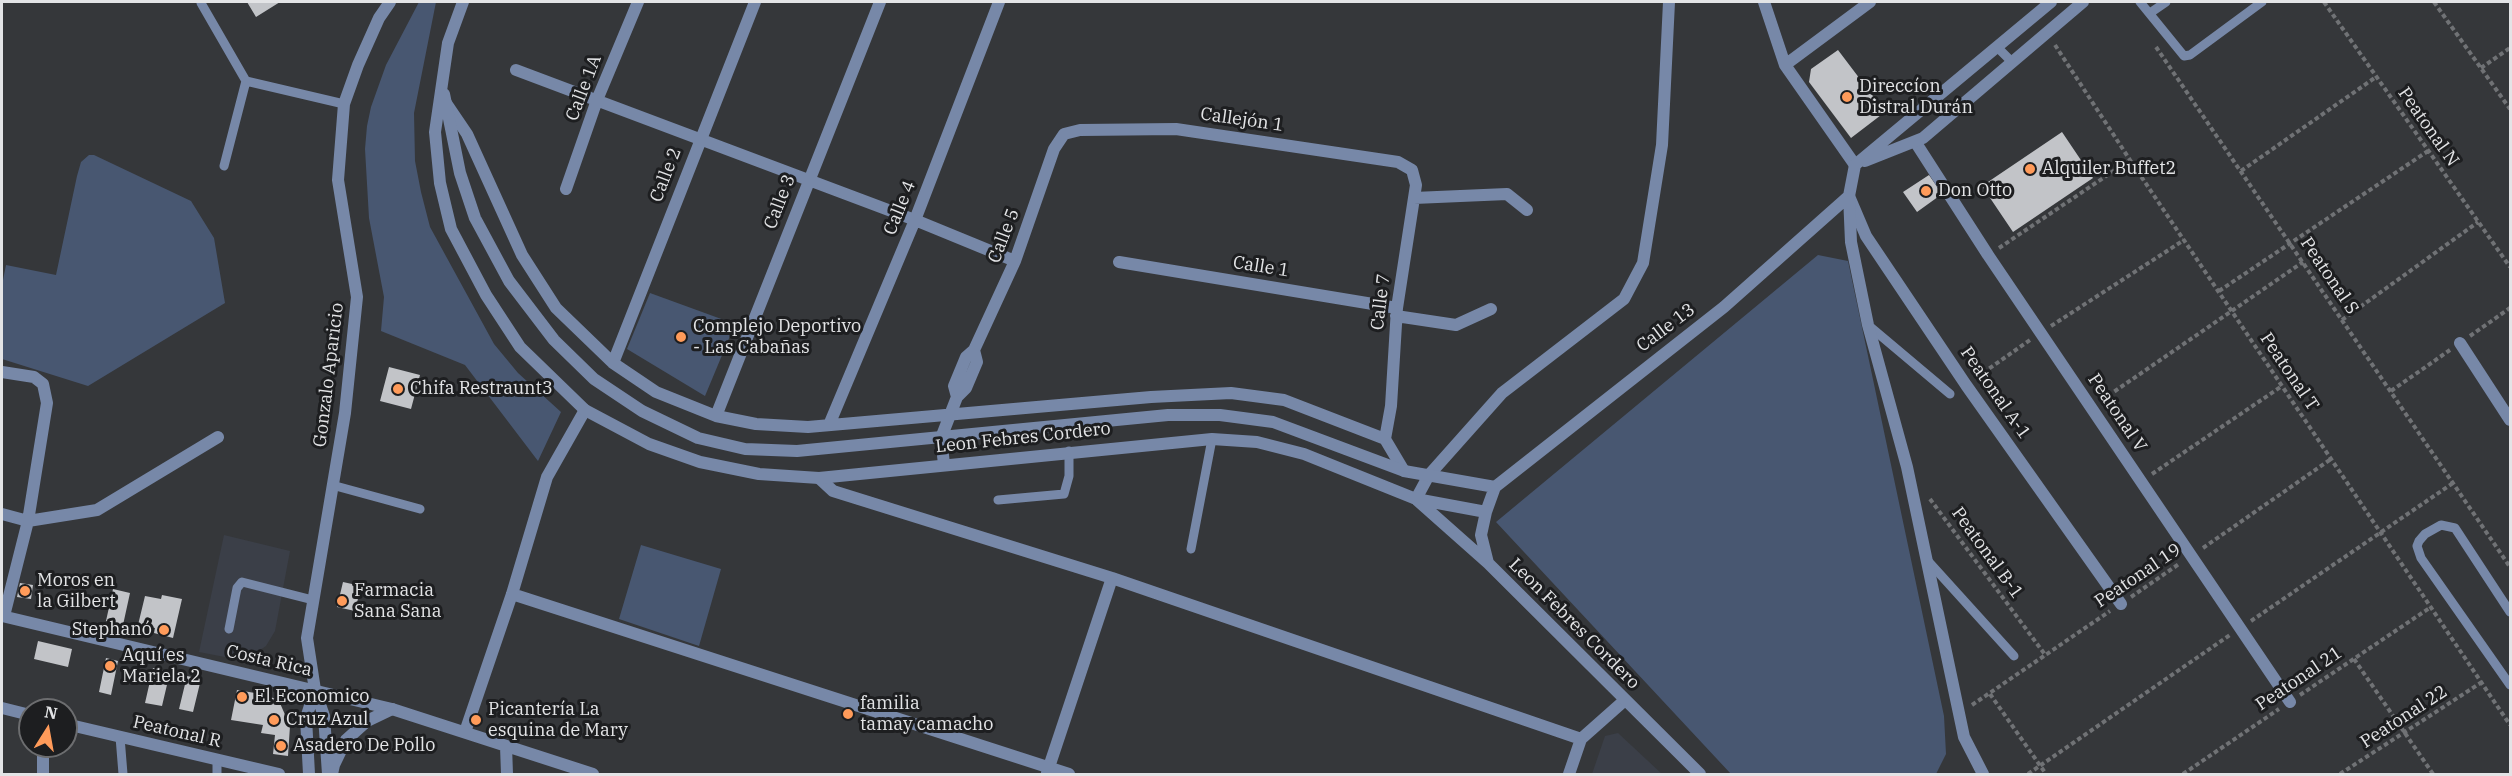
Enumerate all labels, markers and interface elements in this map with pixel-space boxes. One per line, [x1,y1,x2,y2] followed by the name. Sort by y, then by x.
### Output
[562,52,606,124] street label: Calle 1A
[1859,76,1973,118] place label: Direccíon Distral Durán
[2393,83,2463,171] street label: Peatonal N
[1840,90,1854,104] marker: Direccíon Distral Durán
[1199,103,1285,137] street label: Callejón 1
[646,145,686,205] street label: Calle 2
[2042,158,2176,180] place label: Alquiler Buffet2
[2023,162,2037,176] marker: Alquiler Buffet2
[760,172,800,232] street label: Calle 3
[879,178,921,238] street label: Calle 4
[1938,180,2012,202] place label: Don Otto
[1919,184,1933,198] marker: Don Otto
[984,206,1024,266] street label: Calle 5
[2295,233,2363,319] street label: Peatonal S
[1231,252,1291,282] street label: Calle 1
[1367,273,1395,331] street label: Calle 7
[1633,299,1699,357] street label: Calle 13
[309,302,349,448] street label: Gonzalo Aparicio
[693,316,861,358] place label: Complejo Deportivo - Las Cabañas
[2255,329,2323,415] street label: Peatonal T
[674,330,688,344] marker: Complejo Deportivo - Las Cabañas
[1955,343,2035,443] street label: Peatonal A-1
[2083,370,2151,456] street label: Peatonal V
[410,378,553,400] place label: Chifa Restraunt3
[391,382,405,396] marker: Chifa Restraunt3
[934,418,1112,458] street label: Leon Febres Cordero
[1947,503,2027,603] street label: Peatonal B-1
[2091,539,2185,613] street label: Peatonal 19
[1504,554,1644,694] street label: Leon Febres Cordero
[37,570,116,612] place label: Moros en la Gilbert
[354,580,442,622] place label: Farmacia Sana Sana
[18,584,32,598] marker: Moros en la Gilbert
[335,594,349,608] marker: Farmacia Sana Sana
[72,619,152,641] place label: Stephanó
[157,623,171,637] marker: Stephanó
[224,641,314,681] street label: Costa Rica
[2252,642,2346,716] street label: Peatonal 21
[122,645,201,688] place label: Aquí es Mariela 2
[103,659,117,673] marker: Aquí es Mariela 2
[2356,681,2452,753] street label: Peatonal 22
[254,686,369,708] place label: El Economico
[235,690,249,704] marker: El Economico
[860,693,993,736] place label: familia tamay camacho
[18,698,78,758] north arrow
[488,699,628,742] place label: Picantería La esquina de Mary
[43,701,59,723] text: N
[841,707,855,721] marker: familia tamay camacho
[286,709,369,731] place label: Cruz Azul
[131,711,223,753] street label: Peatonal R
[267,713,281,727] marker: Cruz Azul
[469,713,483,727] marker: Picantería La esquina de Mary
[293,735,435,757] place label: Asadero De Pollo
[274,739,288,753] marker: Asadero De Pollo

